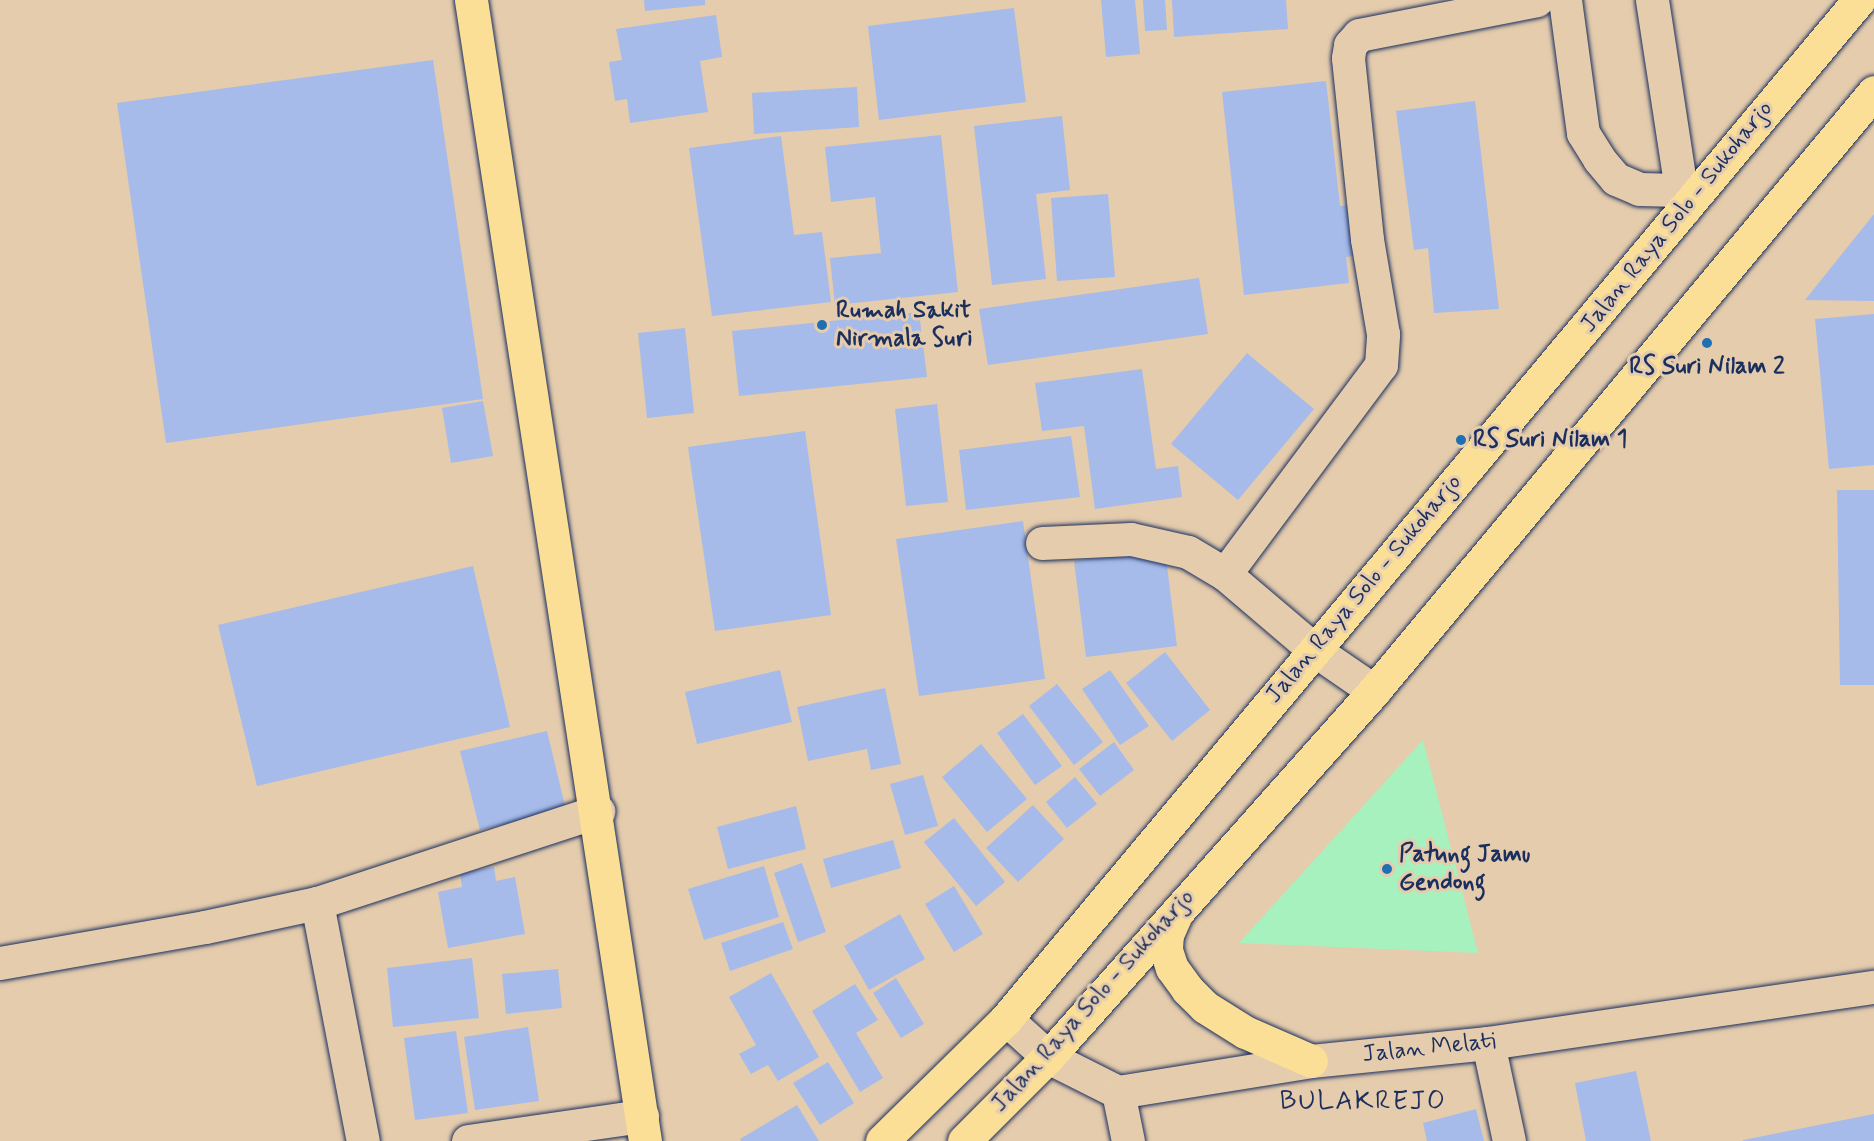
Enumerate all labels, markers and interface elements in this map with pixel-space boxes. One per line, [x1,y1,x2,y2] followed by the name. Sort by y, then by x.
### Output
[1575,96,1779,338] street label: Jalan Raya Solo - Sukoharjo
[836,297,972,353] place label: Rumah Sakit Nirmala Suri
[813,316,831,334] marker: Rumah Sakit Nirmala Suri
[1700,336,1714,350] marker: RS Suri Nilam 2
[1626,353,1788,381] place label: RS Suri Nilam 2
[1473,426,1635,454] place label: RS Suri Nilam 1
[1454,433,1468,447] marker: RS Suri Nilam 1
[1260,469,1468,709] street label: Jalan Raya Solo - Sukoharjo
[1399,841,1535,897] place label: Patung Jamu Gendong
[1380,862,1394,876] marker: Patung Jamu Gendong
[986,884,1200,1118] street label: Jalan Raya Solo - Sukoharjo
[1361,1027,1497,1069] street label: Jalan Melati
[1284,1086,1442,1118] district label: BULAKREJO

